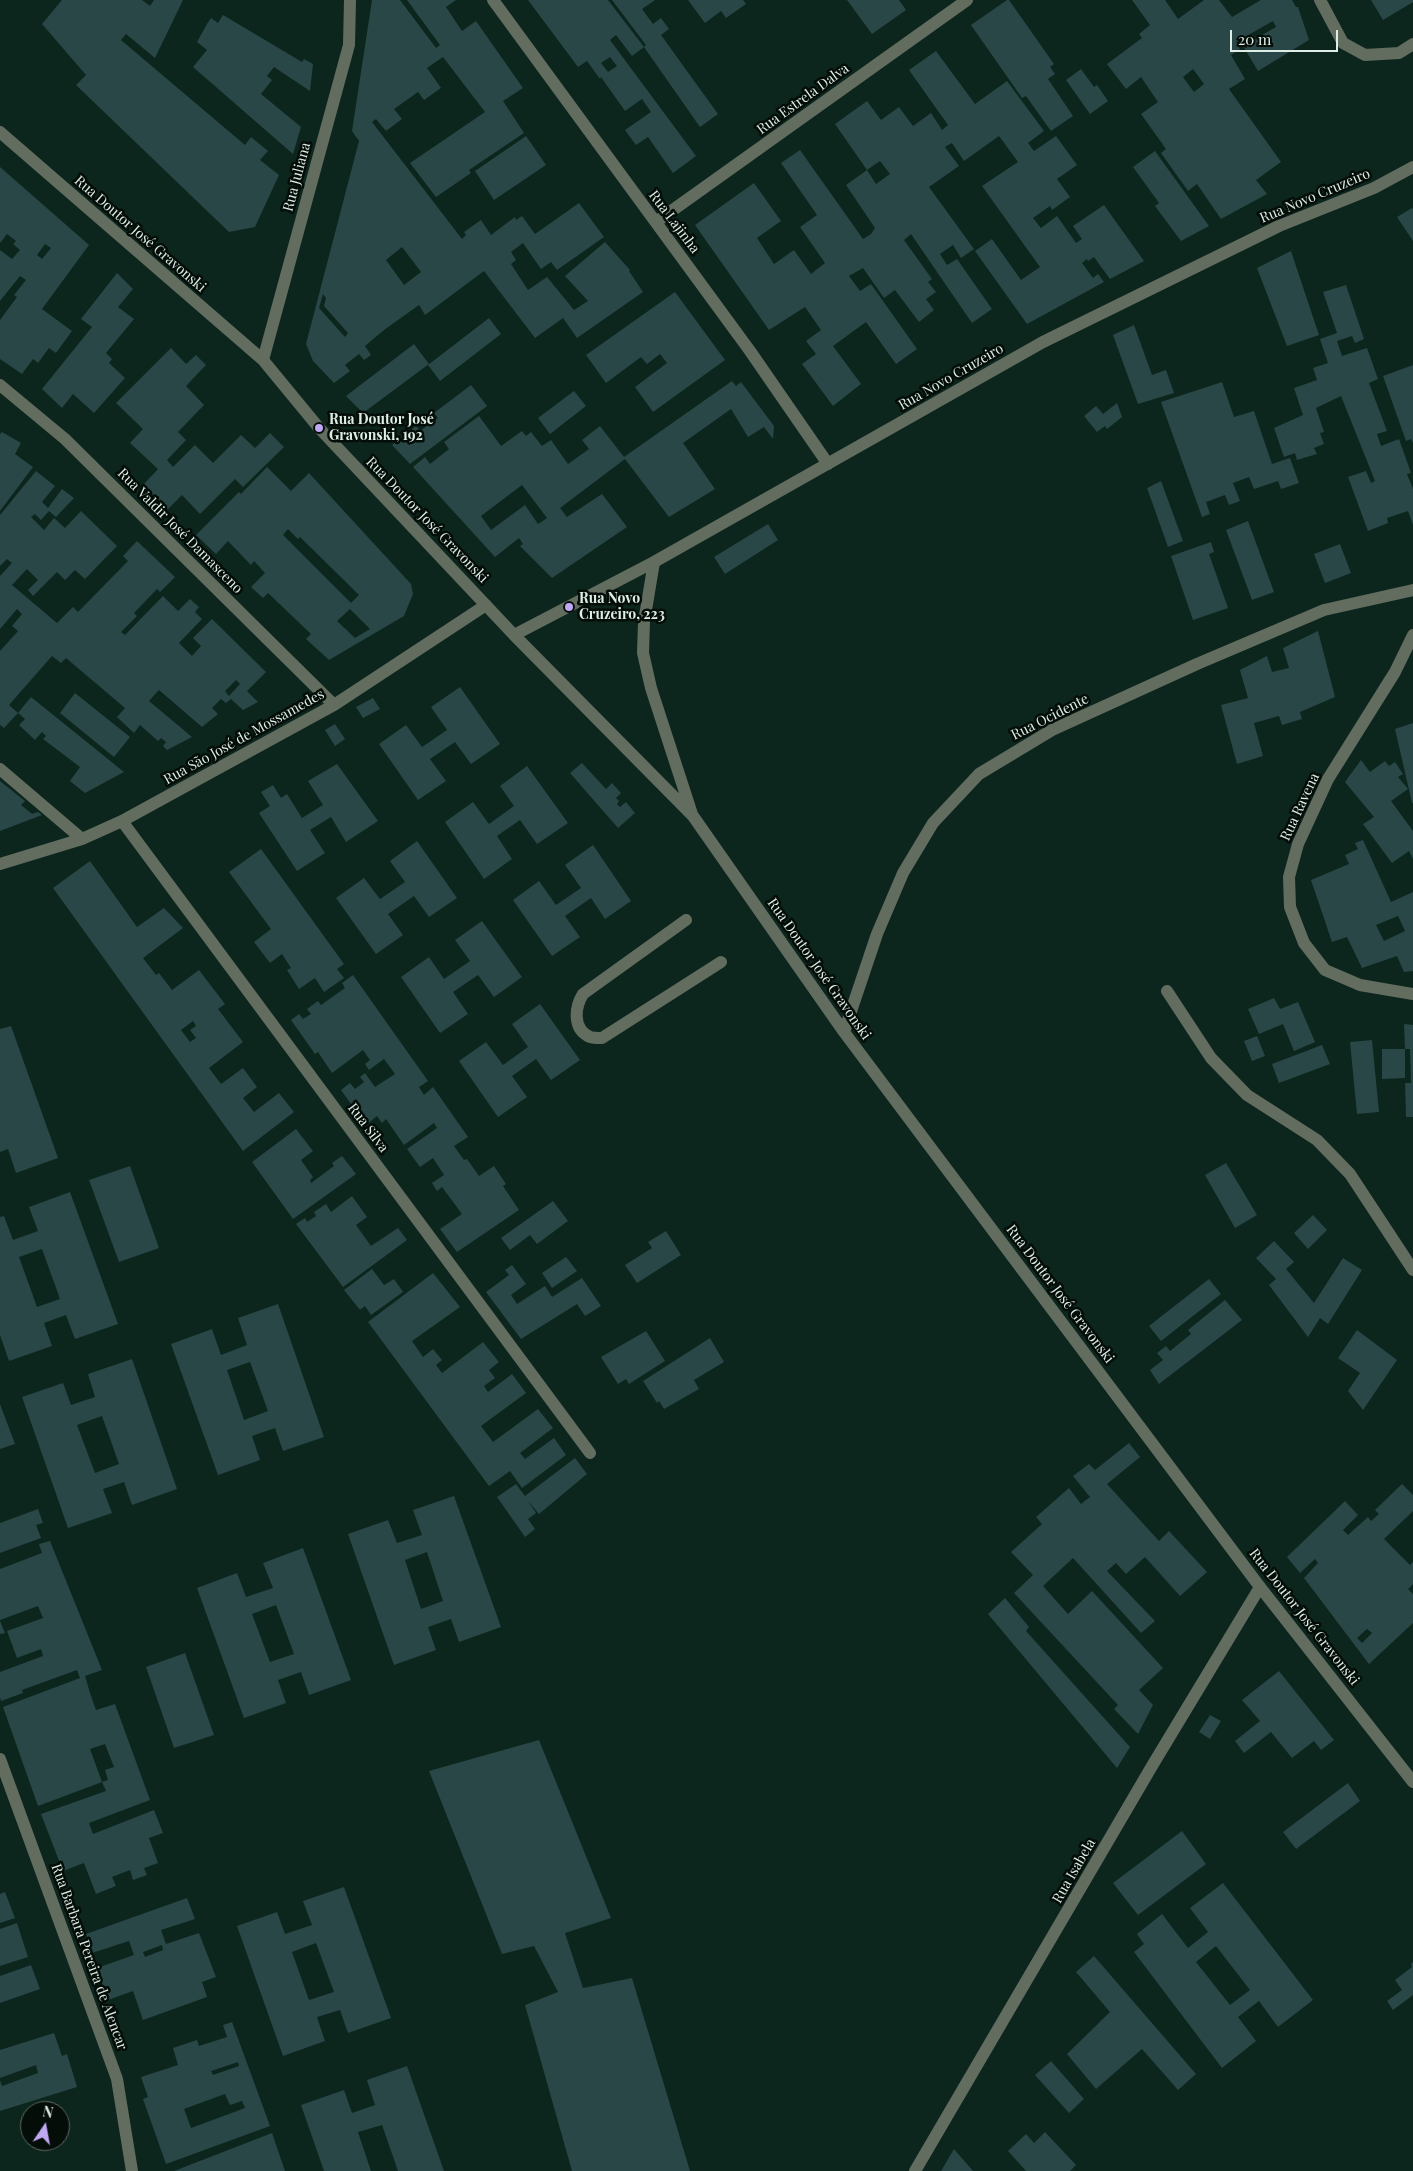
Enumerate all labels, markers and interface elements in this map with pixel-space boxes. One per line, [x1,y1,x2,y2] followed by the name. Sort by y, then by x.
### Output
[1233,20,1340,52] scale bar
[1238,29,1271,49] text: 20 m
[754,60,852,138] street label: Rua Estrela Dalva
[280,141,314,213] street label: Rua Juliana
[1257,165,1373,227] street label: Rua Novo Cruzeiro
[71,172,209,296] street label: Rua Doutor José Gravonski
[645,187,703,257] street label: Rua Lajinha
[896,340,1006,414] street label: Rua Novo Cruzeiro
[329,412,434,444] place label: Rua Doutor José Gravonski, 192
[313,422,325,434] marker: Rua Doutor José Gravonski, 192
[362,454,492,586] street label: Rua Doutor José Gravonski
[114,465,246,597] street label: Rua Valdir José Damasceno
[579,591,665,624] place label: Rua Novo Cruzeiro, 223
[563,601,575,613] marker: Rua Novo Cruzeiro, 223
[161,686,327,788] street label: Rua São José de Mossamedes
[1009,690,1091,744] street label: Rua Ocidente
[1277,770,1323,844] street label: Rua Ravena
[764,895,874,1043] street label: Rua Doutor José Gravonski
[344,1100,392,1156] street label: Rua Silva
[1003,1222,1117,1366] street label: Rua Doutor José Gravonski
[1246,1545,1362,1689] street label: Rua Doutor José Gravonski
[1049,1836,1099,1906] street label: Rua Isabela
[47,1862,131,2052] street label: Rua Barbara Pereira de Alencar
[20,2101,70,2151] north arrow
[41,2101,55,2122] text: N

